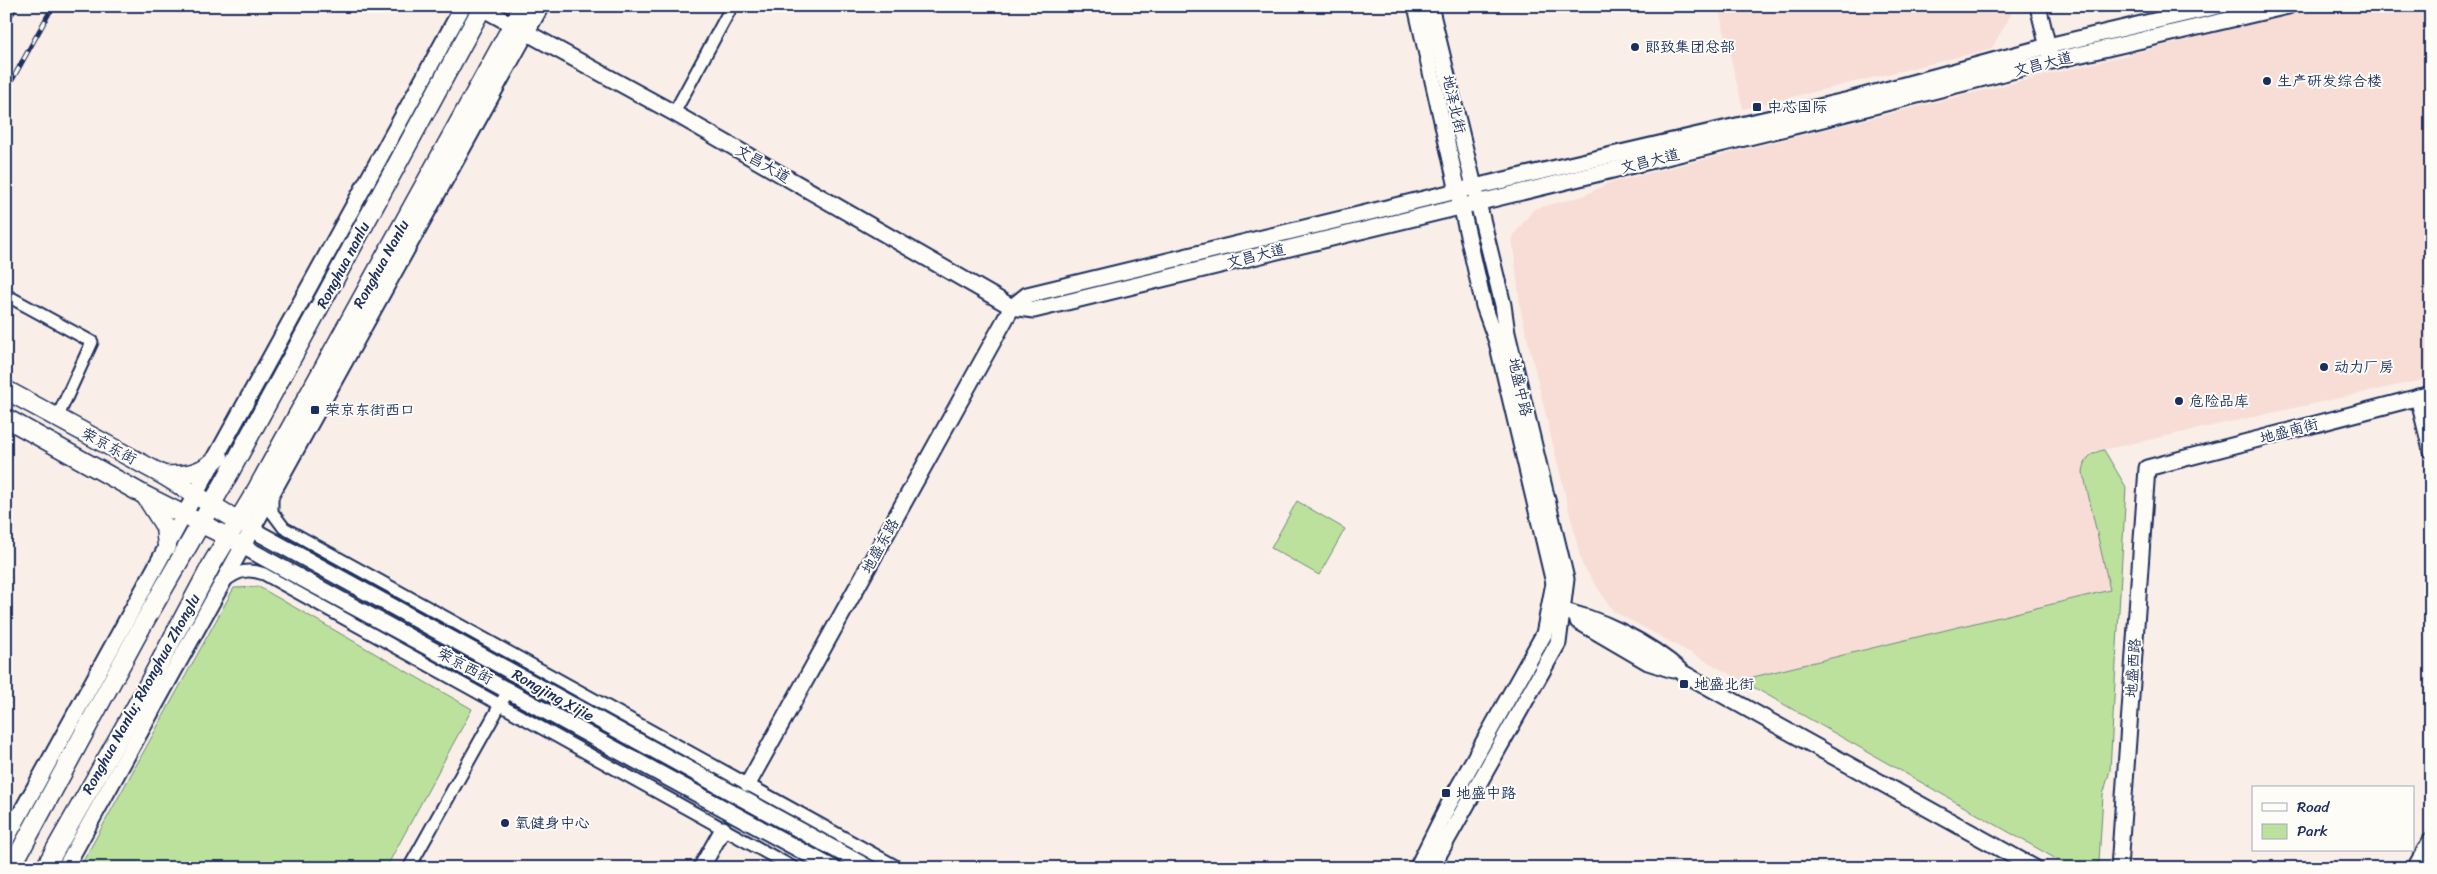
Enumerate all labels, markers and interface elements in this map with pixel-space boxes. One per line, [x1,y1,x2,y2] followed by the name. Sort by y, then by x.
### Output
[1645,34,1735,60] place label: 郎致集团总部
[1629,41,1641,53] marker: 郎致集团总部
[2011,44,2075,84] street label: 文昌大道
[2277,68,2382,94] place label: 生产研发综合楼
[1435,72,1473,136] street label: 地泽北街
[2261,75,2273,87] marker: 生产研发综合楼
[1767,94,1827,120] place label: 中芯国际
[1751,101,1763,113] marker: 中芯国际
[731,138,795,190] street label: 文昌大道
[1618,141,1682,181] street label: 文昌大道
[346,215,416,313] street label: Ronghua Nanlu
[309,217,377,313] street label: Ronghua nanlu
[1224,236,1288,276] street label: 文昌大道
[2334,354,2394,380] place label: 动力厂房
[1501,355,1539,419] street label: 地盛中路
[2318,361,2330,373] marker: 动力厂房
[2189,388,2249,414] place label: 危险品库
[2173,395,2185,407] marker: 危险品库
[325,397,415,423] place label: 荣京东街西口
[309,404,321,416] marker: 荣京东街西口
[2257,411,2321,451] street label: 地盛南街
[76,420,142,472] street label: 荣京东街
[854,513,906,579] street label: 地盛东路
[75,589,207,799] street label: Ronghua Nanlu; Rhonghua Zhonglu
[2118,637,2148,699] street label: 地盛西路
[432,640,498,692] street label: 荣京西街
[507,662,599,729] street label: Rongjing Xijie
[1694,671,1754,697] place label: 地盛北街
[1678,678,1690,690] marker: 地盛北街
[1456,780,1516,806] place label: 地盛中路
[2252,786,2414,852] legend
[1440,787,1452,799] marker: 地盛中路
[2297,794,2330,820] text: Road
[515,810,590,836] place label: 氧健身中心
[499,817,511,829] marker: 氧健身中心
[2297,818,2328,844] text: Park

